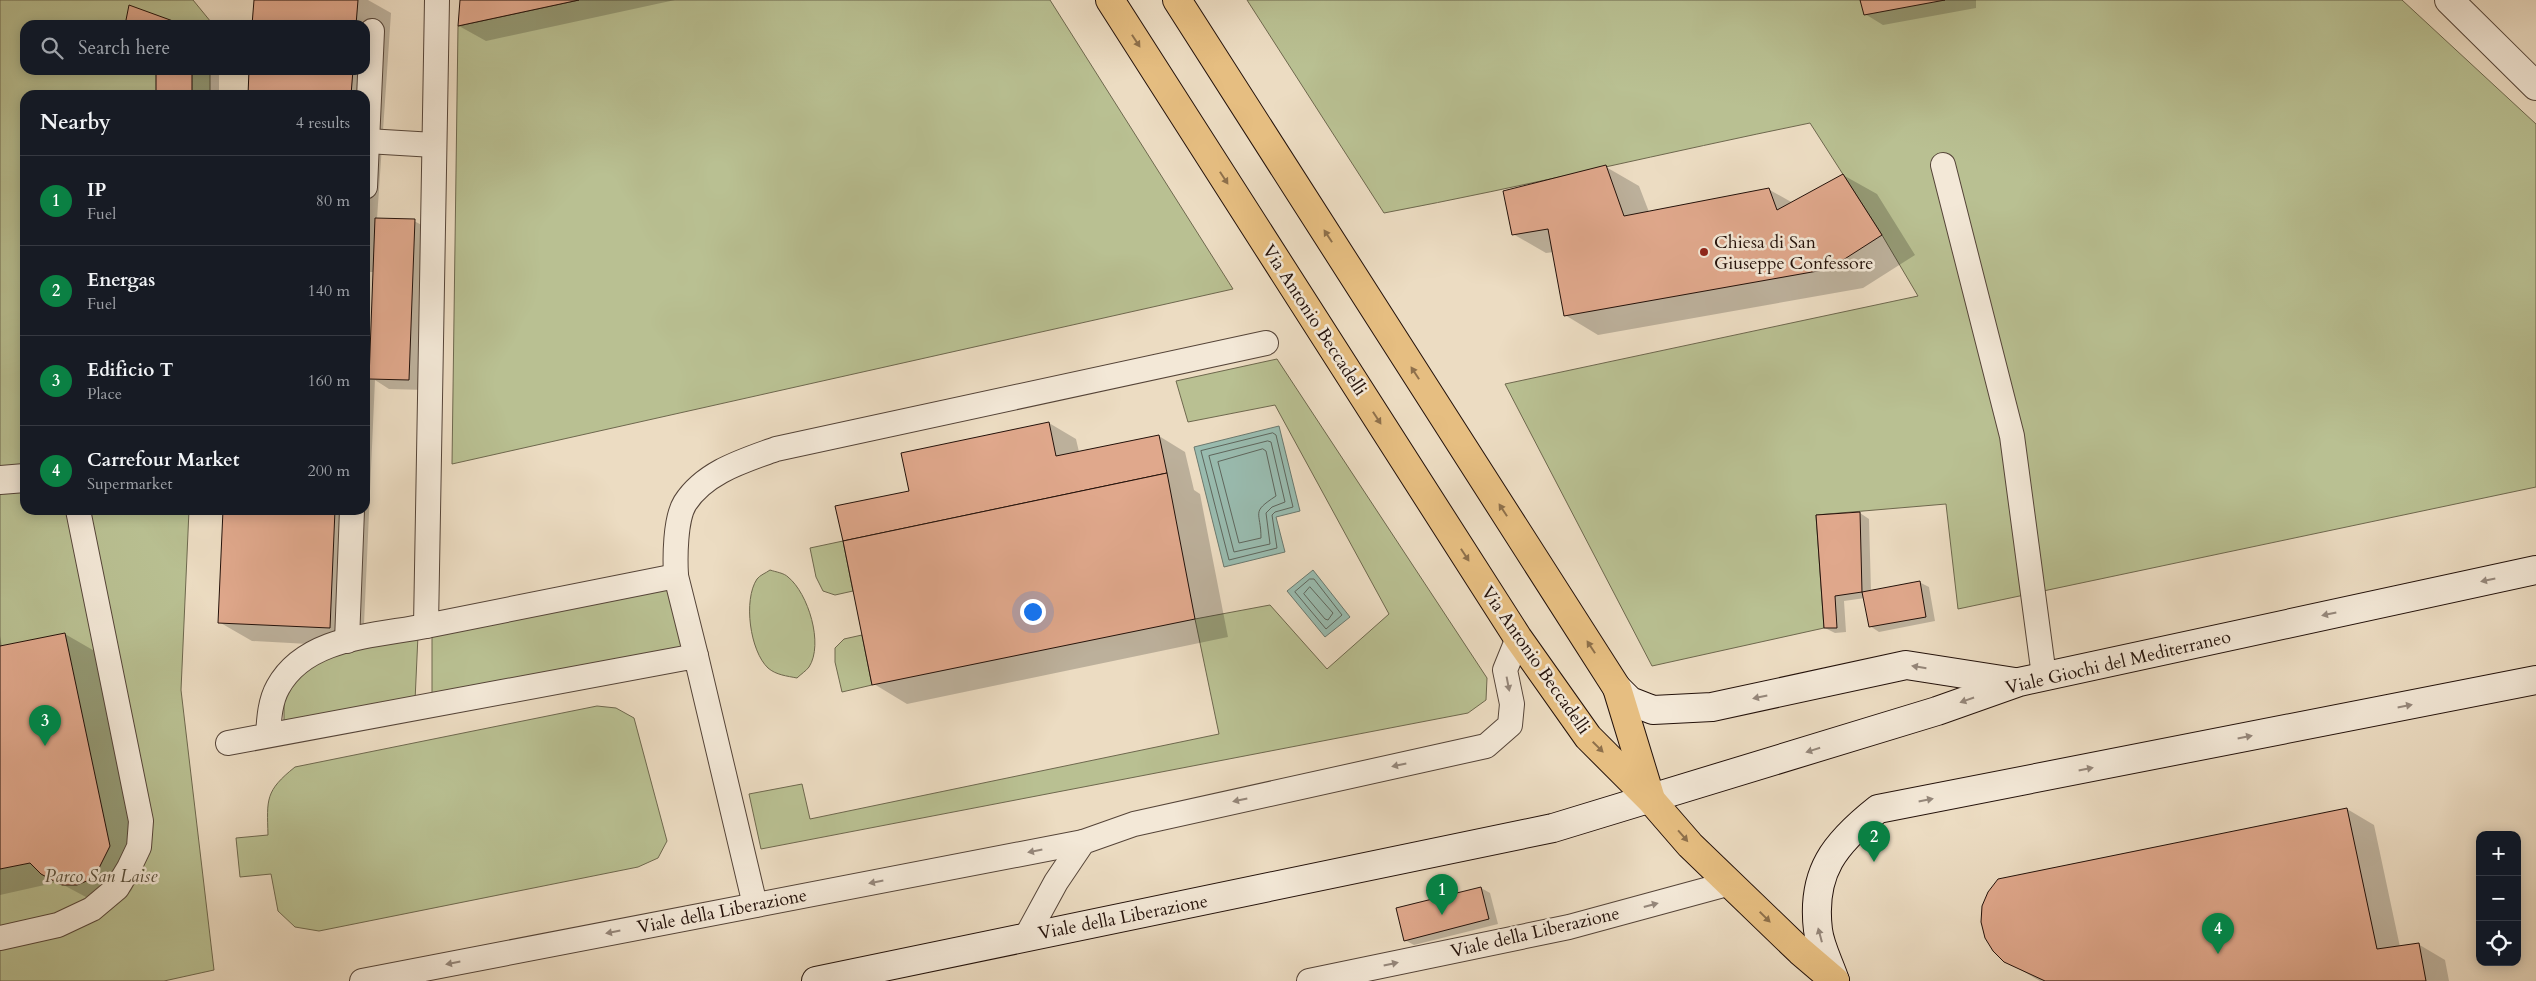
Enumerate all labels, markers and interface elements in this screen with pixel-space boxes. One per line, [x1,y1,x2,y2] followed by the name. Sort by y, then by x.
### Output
[20,20,370,75] search box
[38,34,66,62] icon: search
[1132,34,1141,48] one-way arrow
[78,35,170,61] text: Search here
[40,108,111,137] text: Nearby
[296,112,350,134] text: 4 results
[1219,171,1229,184] one-way arrow
[87,177,106,203] text: IP
[52,190,60,212] text: 1
[316,190,350,212] text: 80 m
[87,203,116,225] text: Fuel
[1323,230,1333,243] one-way arrow
[1714,230,1873,276] place label: Chiesa di San Giuseppe Confessore
[1256,240,1373,401] street label: Via Antonio Beccadelli
[1698,246,1710,258] marker: Chiesa di San Giuseppe Confessore
[87,267,155,293] text: Energas
[52,280,60,302] text: 2
[308,280,350,302] text: 140 m
[87,293,116,315] text: Fuel
[87,357,173,383] text: Edificio T
[1411,367,1420,380] one-way arrow
[52,370,60,392] text: 3
[308,370,350,392] text: 160 m
[87,383,122,405] text: Place
[1373,411,1382,425] one-way arrow
[87,447,239,473] text: Carrefour Market
[52,460,60,482] text: 4
[308,460,350,482] text: 200 m
[87,473,173,495] text: Supermarket
[1498,503,1508,517] one-way arrow
[1460,548,1470,562] one-way arrow
[2481,576,2496,584] one-way arrow
[1475,581,1596,739] street label: Via Antonio Beccadelli
[1020,599,1046,625] your location
[2322,610,2337,618] one-way arrow
[2003,624,2233,701] street label: Viale Giochi del Mediterraneo
[1586,640,1595,654] one-way arrow
[1910,663,1926,671] one-way arrow
[1504,676,1512,692] one-way arrow
[1751,693,1767,701] one-way arrow
[1960,697,1975,705] one-way arrow
[2397,702,2412,710] one-way arrow
[29,705,61,746] pin: 3
[2238,733,2254,741] one-way arrow
[1592,741,1604,753] one-way arrow
[1805,746,1820,754] one-way arrow
[1391,761,1407,769] one-way arrow
[2078,764,2094,772] one-way arrow
[1233,796,1248,804] one-way arrow
[1919,796,1934,804] one-way arrow
[1858,821,1890,862] pin: 2
[1677,830,1689,842] one-way arrow
[2476,831,2521,966] map controls
[2476,831,2521,876] button: +
[1028,847,1043,855] one-way arrow
[45,864,158,889] park label: Parco San Laise
[1426,874,1458,915] pin: 1
[2476,876,2521,921] button: −
[867,878,883,886] one-way arrow
[635,883,809,940] street label: Viale della Liberazione
[1036,889,1210,946] street label: Viale della Liberazione
[1644,900,1659,908] one-way arrow
[1448,901,1622,964] street label: Viale della Liberazione
[1759,911,1771,923] one-way arrow
[2202,913,2234,954] pin: 4
[2476,921,2521,966] button: locate
[1816,927,1824,942] one-way arrow
[605,929,621,937] one-way arrow
[445,960,461,968] one-way arrow
[1383,960,1398,968] one-way arrow

